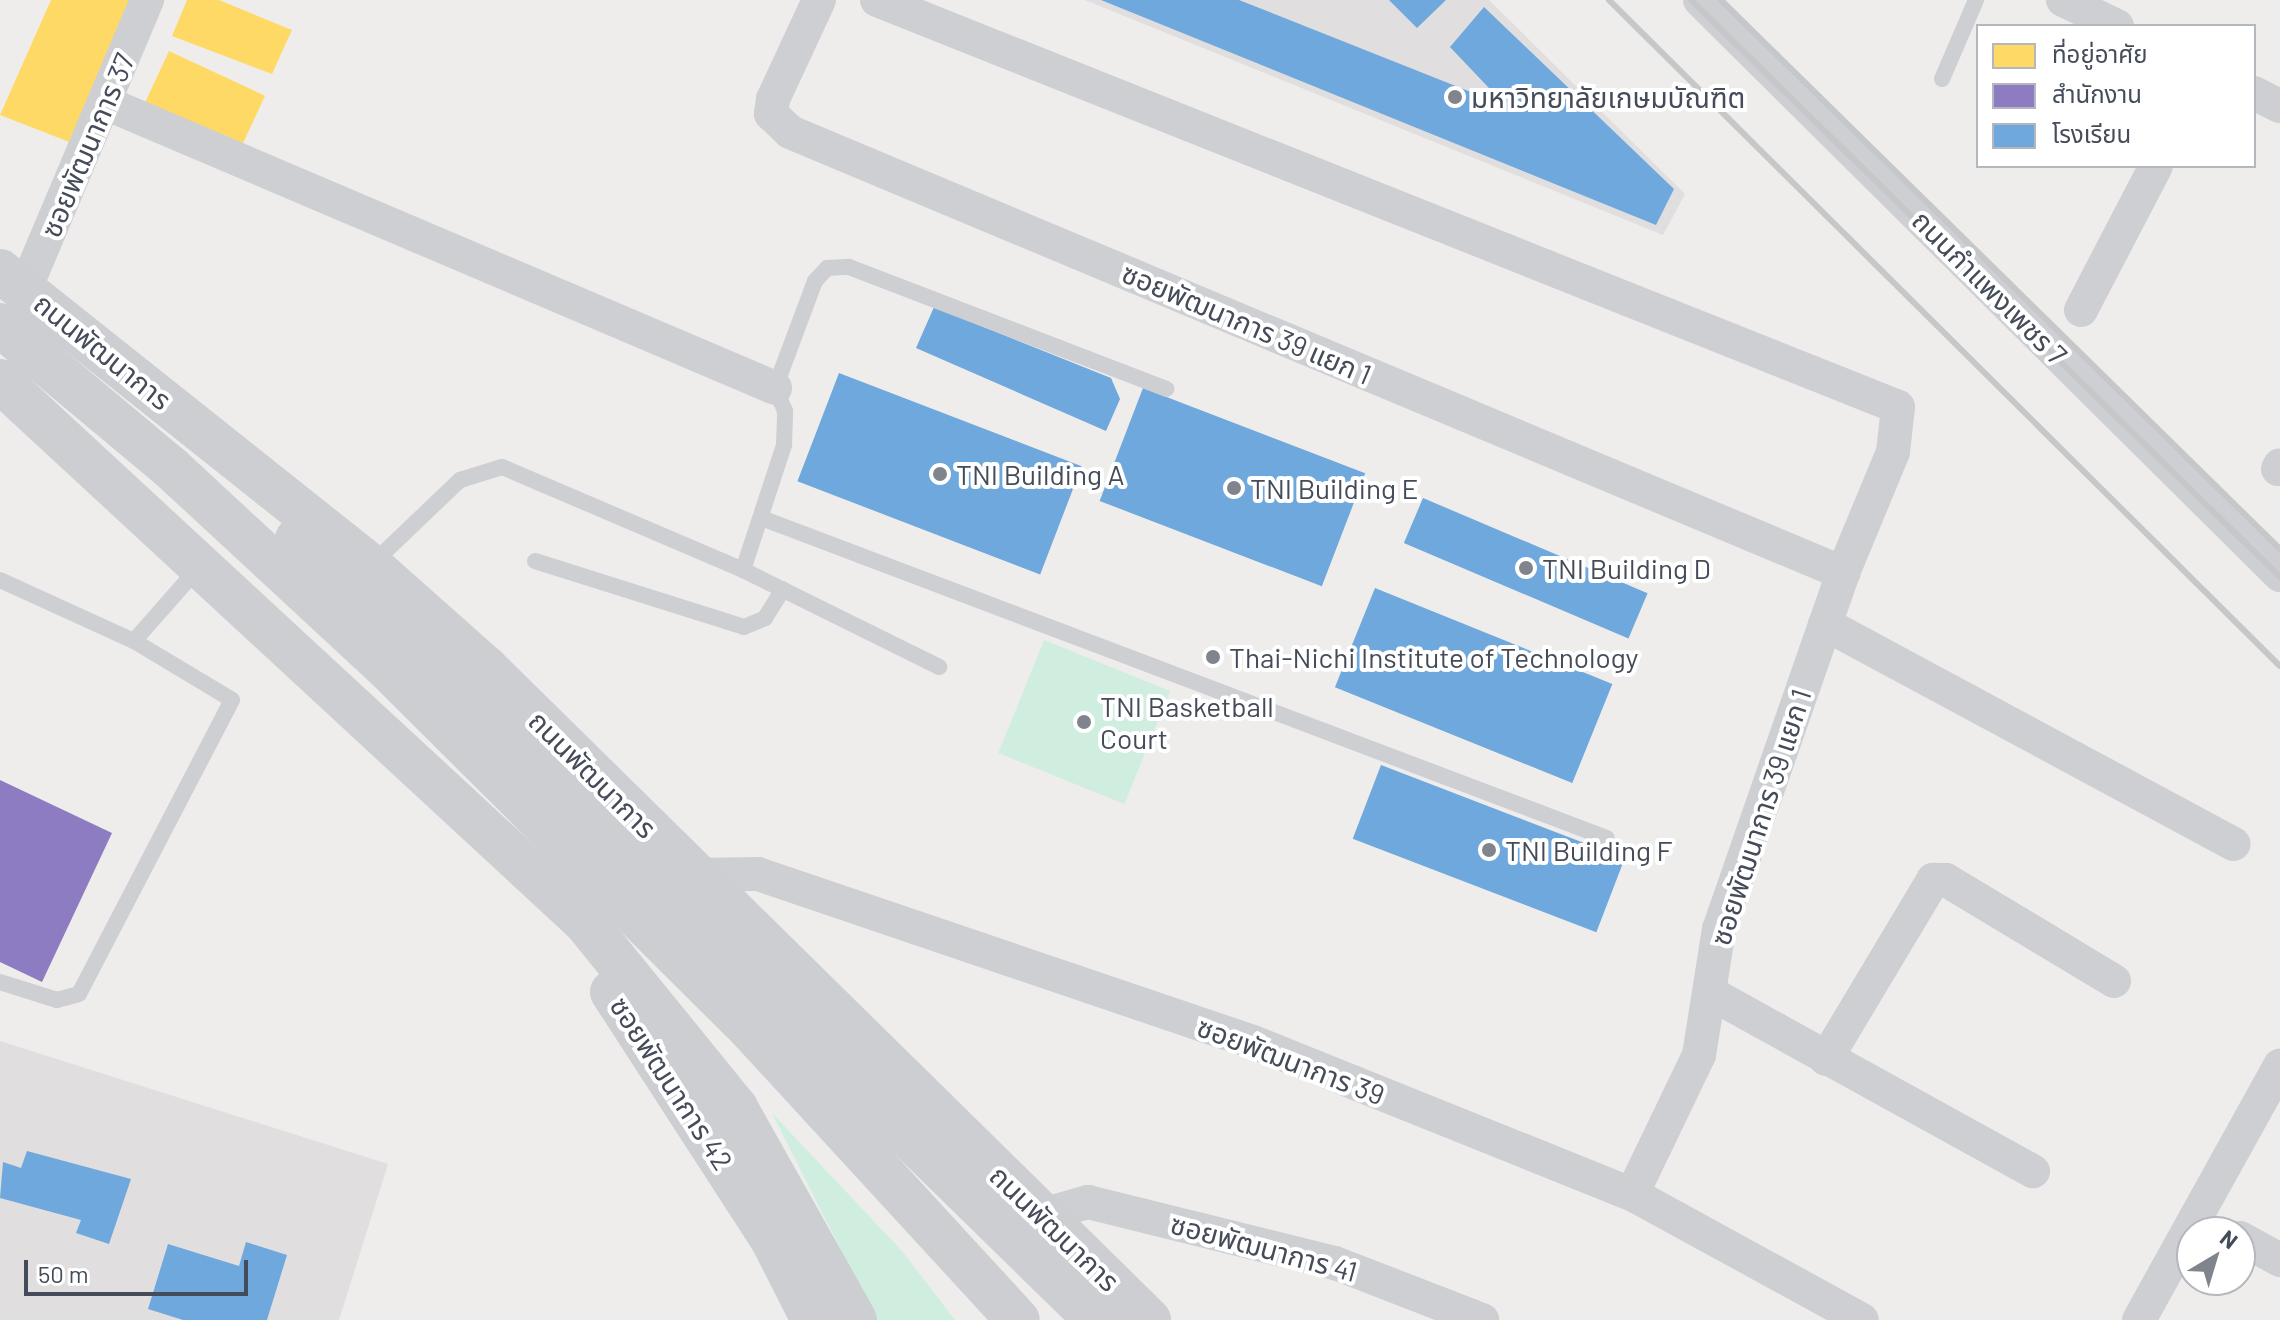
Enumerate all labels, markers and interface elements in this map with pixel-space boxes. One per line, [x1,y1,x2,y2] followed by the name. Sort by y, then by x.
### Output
[1976,24,2256,168] legend
[2052,39,2148,68] text: ที่อยู่อาศัย
[33,48,141,242] street label: ซอยพัฒนาการ 37
[2052,79,2142,108] text: สำนักงาน
[1471,80,1745,114] place label: มหาวิทยาลัยเกษมบัณฑิต
[1446,88,1464,106] marker: มหาวิทยาลัยเกษมบัณฑิต
[2052,119,2131,148] text: โรงเรียน
[1906,203,2074,371] street label: ถนนกำแพงเพชร 7
[1117,255,1377,391] street label: ซอยพัฒนาการ 39 แยก 1
[28,286,178,416] street label: ถนนพัฒนาการ
[956,457,1125,491] place label: TNI Building A
[931,465,949,483] marker: TNI Building A
[1250,471,1419,505] place label: TNI Building E
[1225,479,1243,497] marker: TNI Building E
[1542,551,1711,585] place label: TNI Building D
[1517,559,1535,577] marker: TNI Building D
[1229,640,1639,674] place label: Thai-Nichi Institute of Technology
[1204,648,1222,666] marker: Thai-Nichi Institute of Technology
[1703,685,1817,949] street label: ซอยพัฒนาการ 39 แยก 1
[1100,689,1274,755] place label: TNI Basketball Court
[522,703,664,845] street label: ถนนพัฒนาการ
[1075,713,1093,731] marker: TNI Basketball Court
[1505,833,1672,867] place label: TNI Building F
[1480,841,1498,859] marker: TNI Building F
[604,990,740,1176] street label: ซอยพัฒนาการ 42
[1193,1009,1389,1111] street label: ซอยพัฒนาการ 39
[984,1158,1126,1298] street label: ถนนพัฒนาการ
[1167,1206,1361,1288] street label: ซอยพัฒนาการ 41
[2176,1216,2256,1296] north arrow
[2216,1224,2243,1253] text: N
[28,1244,252,1294] scale bar
[38,1259,89,1288] text: 50 m

